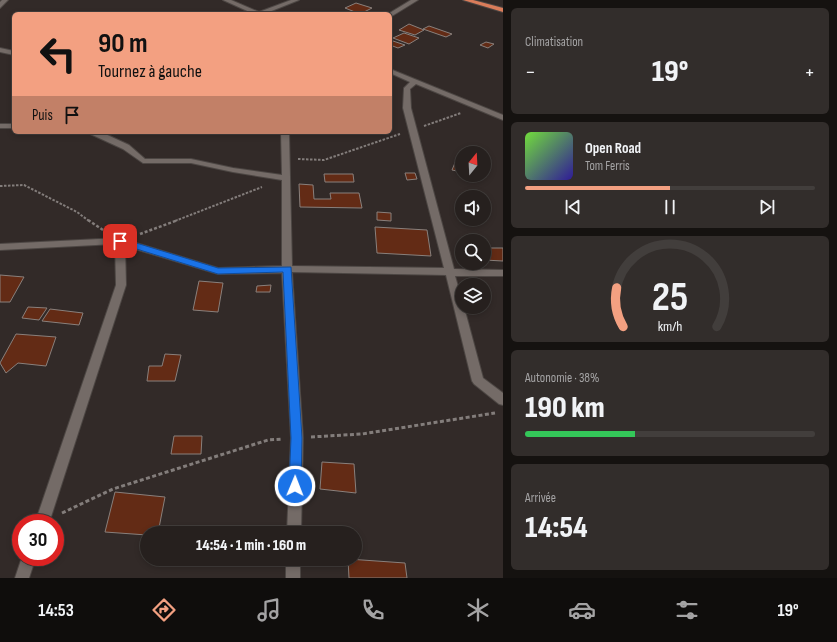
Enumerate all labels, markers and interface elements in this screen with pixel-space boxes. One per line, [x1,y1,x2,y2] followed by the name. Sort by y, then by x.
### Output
[98,27,148,60] text: 90 m
[32,28,84,80] icon: left
[525,34,583,50] text: Climatisation
[652,54,688,90] text: 19°
[525,59,536,86] text: −
[804,59,815,86] text: +
[98,61,202,82] text: Tournez à gauche
[61,104,83,126] icon: arrive
[32,106,53,125] text: Puis
[585,139,641,158] text: Open Road
[455,146,491,182] north arrow
[455,146,491,314] map controls
[585,158,630,174] text: Tom Ferris
[455,190,491,226] button: sound
[562,196,584,218] icon: previous
[659,196,681,218] icon: pause
[756,196,778,218] icon: next
[103,224,137,258] pin
[109,230,131,252] icon: arrive
[455,234,491,270] button: search
[652,273,688,322] text: 25
[455,278,491,314] button: layers
[658,318,682,335] text: km/h
[525,370,599,386] text: Autonomie · 38%
[525,390,605,426] text: 190 km
[274,465,316,507] position arrow
[525,490,556,506] text: Arrivée
[525,510,588,546] text: 14:54
[12,514,64,566] speed limit sign: 30
[196,536,306,555] text: 14:54 · 1 min · 160 m
[150,596,178,624] icon: directions
[255,596,283,624] icon: music
[359,596,387,624] icon: phone
[464,596,492,624] icon: climate
[568,596,596,624] icon: car
[673,596,701,624] icon: filters
[38,600,74,621] text: 14:53
[777,600,799,621] text: 19°

